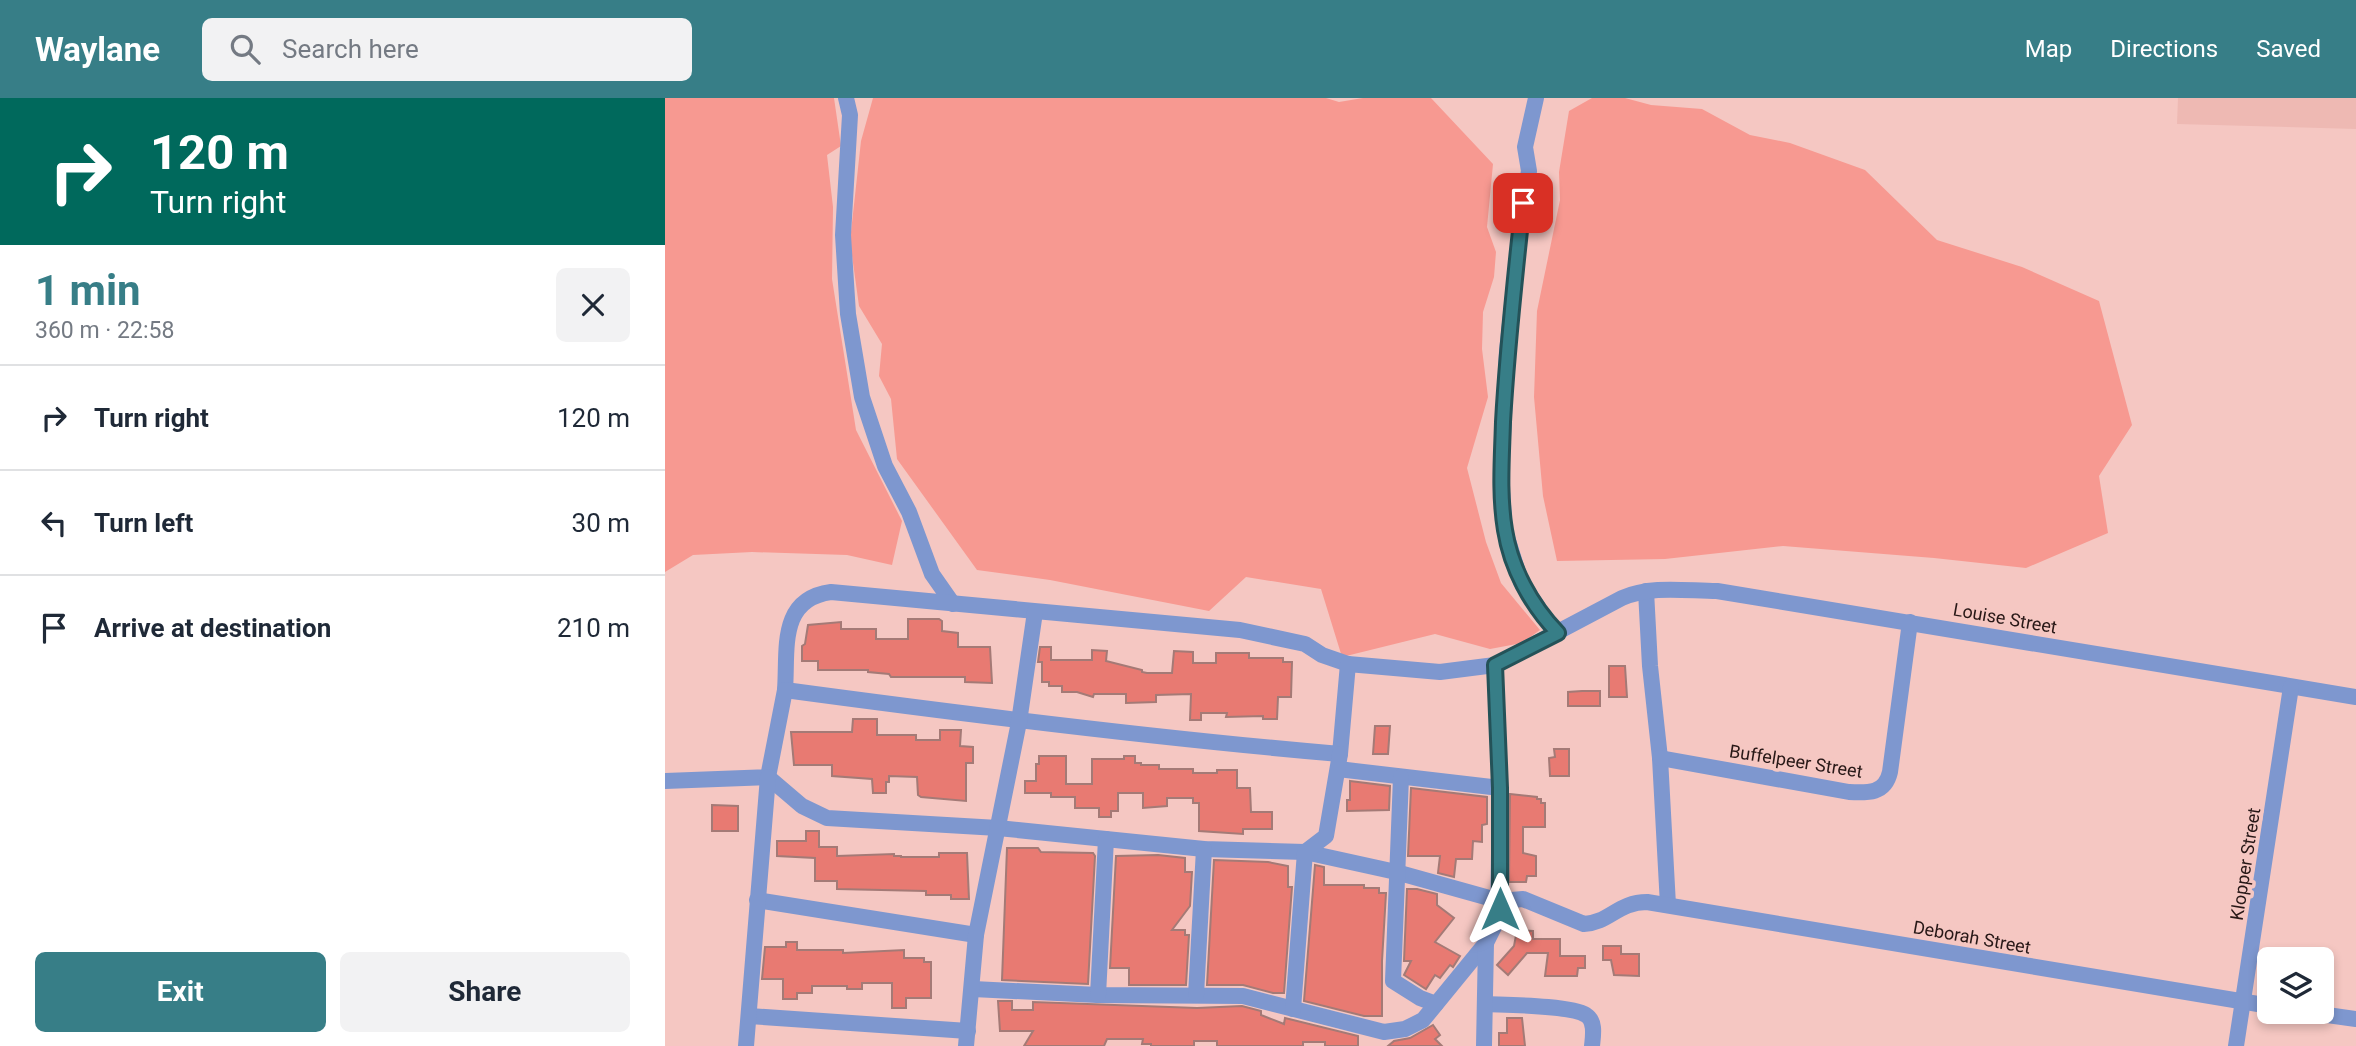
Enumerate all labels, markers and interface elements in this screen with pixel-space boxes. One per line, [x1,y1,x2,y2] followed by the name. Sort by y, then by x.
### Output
[202,18,692,81] search box
[35,30,160,69] text: Waylane
[226,30,264,68] icon: search
[282,34,419,64] text: Search here
[2025,35,2072,63] text: Map
[2110,35,2218,63] text: Directions
[2256,35,2321,63] text: Saved
[150,124,289,181] text: 120 m
[35,126,126,217] icon: right
[1493,173,1553,233] pin
[150,183,286,221] text: Turn right
[1504,184,1542,222] icon: arrive
[35,266,141,315] text: 1 min
[556,268,630,342] button: close
[35,317,174,344] text: 360 m · 22:58
[35,399,73,437] icon: right
[94,403,209,433] text: Turn right
[557,403,630,433] text: 120 m
[35,504,73,542] icon: left
[94,508,193,538] text: Turn left
[572,508,630,538] text: 30 m
[1951,599,2059,637] street label: Louise Street
[35,609,73,647] icon: arrive
[94,613,331,643] text: Arrive at destination
[557,613,630,643] text: 210 m
[1728,740,1864,782] street label: Buffelpeer Street
[2226,806,2264,922] street label: Klopper Street
[1463,872,1537,946] position arrow
[1912,916,2033,958] street label: Deborah Street
[2257,947,2334,1024] map controls
[2257,947,2334,1024] button: layers
[35,952,326,1032] button: Exit
[340,952,630,1032] button: Share

